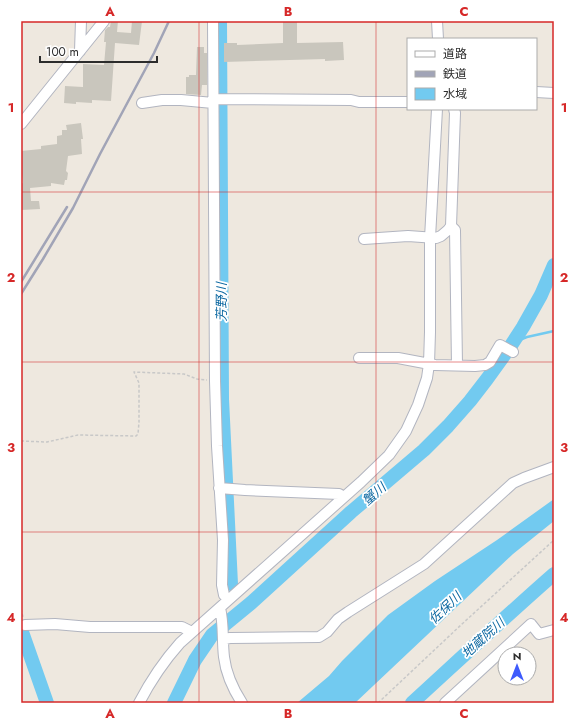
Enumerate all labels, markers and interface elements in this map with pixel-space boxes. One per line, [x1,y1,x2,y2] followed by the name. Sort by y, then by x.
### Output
[104,2,115,21] text: A
[284,2,293,21] text: B
[459,2,469,21] text: C
[40,38,157,64] scale bar
[407,38,537,110] legend
[46,43,79,61] text: 100 m
[443,45,467,63] text: 道路
[443,65,467,83] text: 鉄道
[443,85,467,103] text: 水域
[8,98,14,117] text: 1
[561,98,567,117] text: 1
[7,268,15,287] text: 2
[560,268,568,287] text: 2
[212,281,231,322] water label: 芳野川
[7,438,15,457] text: 3
[560,438,568,457] text: 3
[358,477,392,510] water label: 蟹川
[424,586,467,628] water label: 佐保川
[6,608,16,627] text: 4
[559,608,569,627] text: 4
[457,612,510,662] water label: 地蔵院川
[497,646,537,686] north arrow
[513,648,521,664] text: N
[104,704,115,723] text: A
[284,704,293,723] text: B
[459,704,469,723] text: C

